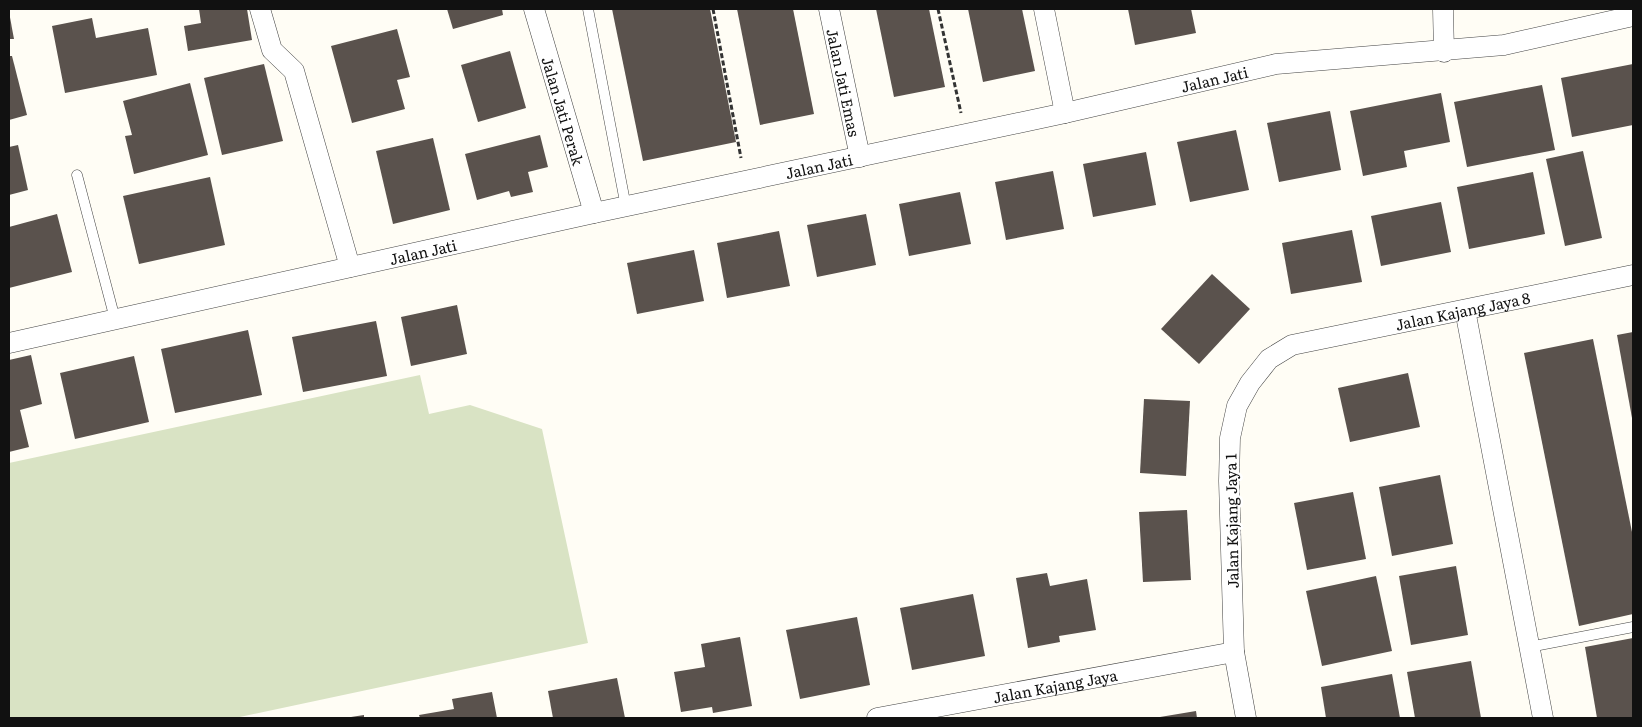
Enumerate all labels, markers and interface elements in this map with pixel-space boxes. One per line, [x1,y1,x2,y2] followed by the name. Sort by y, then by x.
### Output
[822,26,867,139] street label: Jalan Jati Emas
[537,54,591,169] street label: Jalan Jati Perak
[1178,59,1250,97] street label: Jalan Jati
[783,147,854,184] street label: Jalan Jati
[387,232,459,270] street label: Jalan Jati
[1393,285,1532,335] street label: Jalan Kajang Jaya 8
[1218,453,1244,589] street label: Jalan Kajang Jaya 1
[991,662,1120,708] street label: Jalan Kajang Jaya

